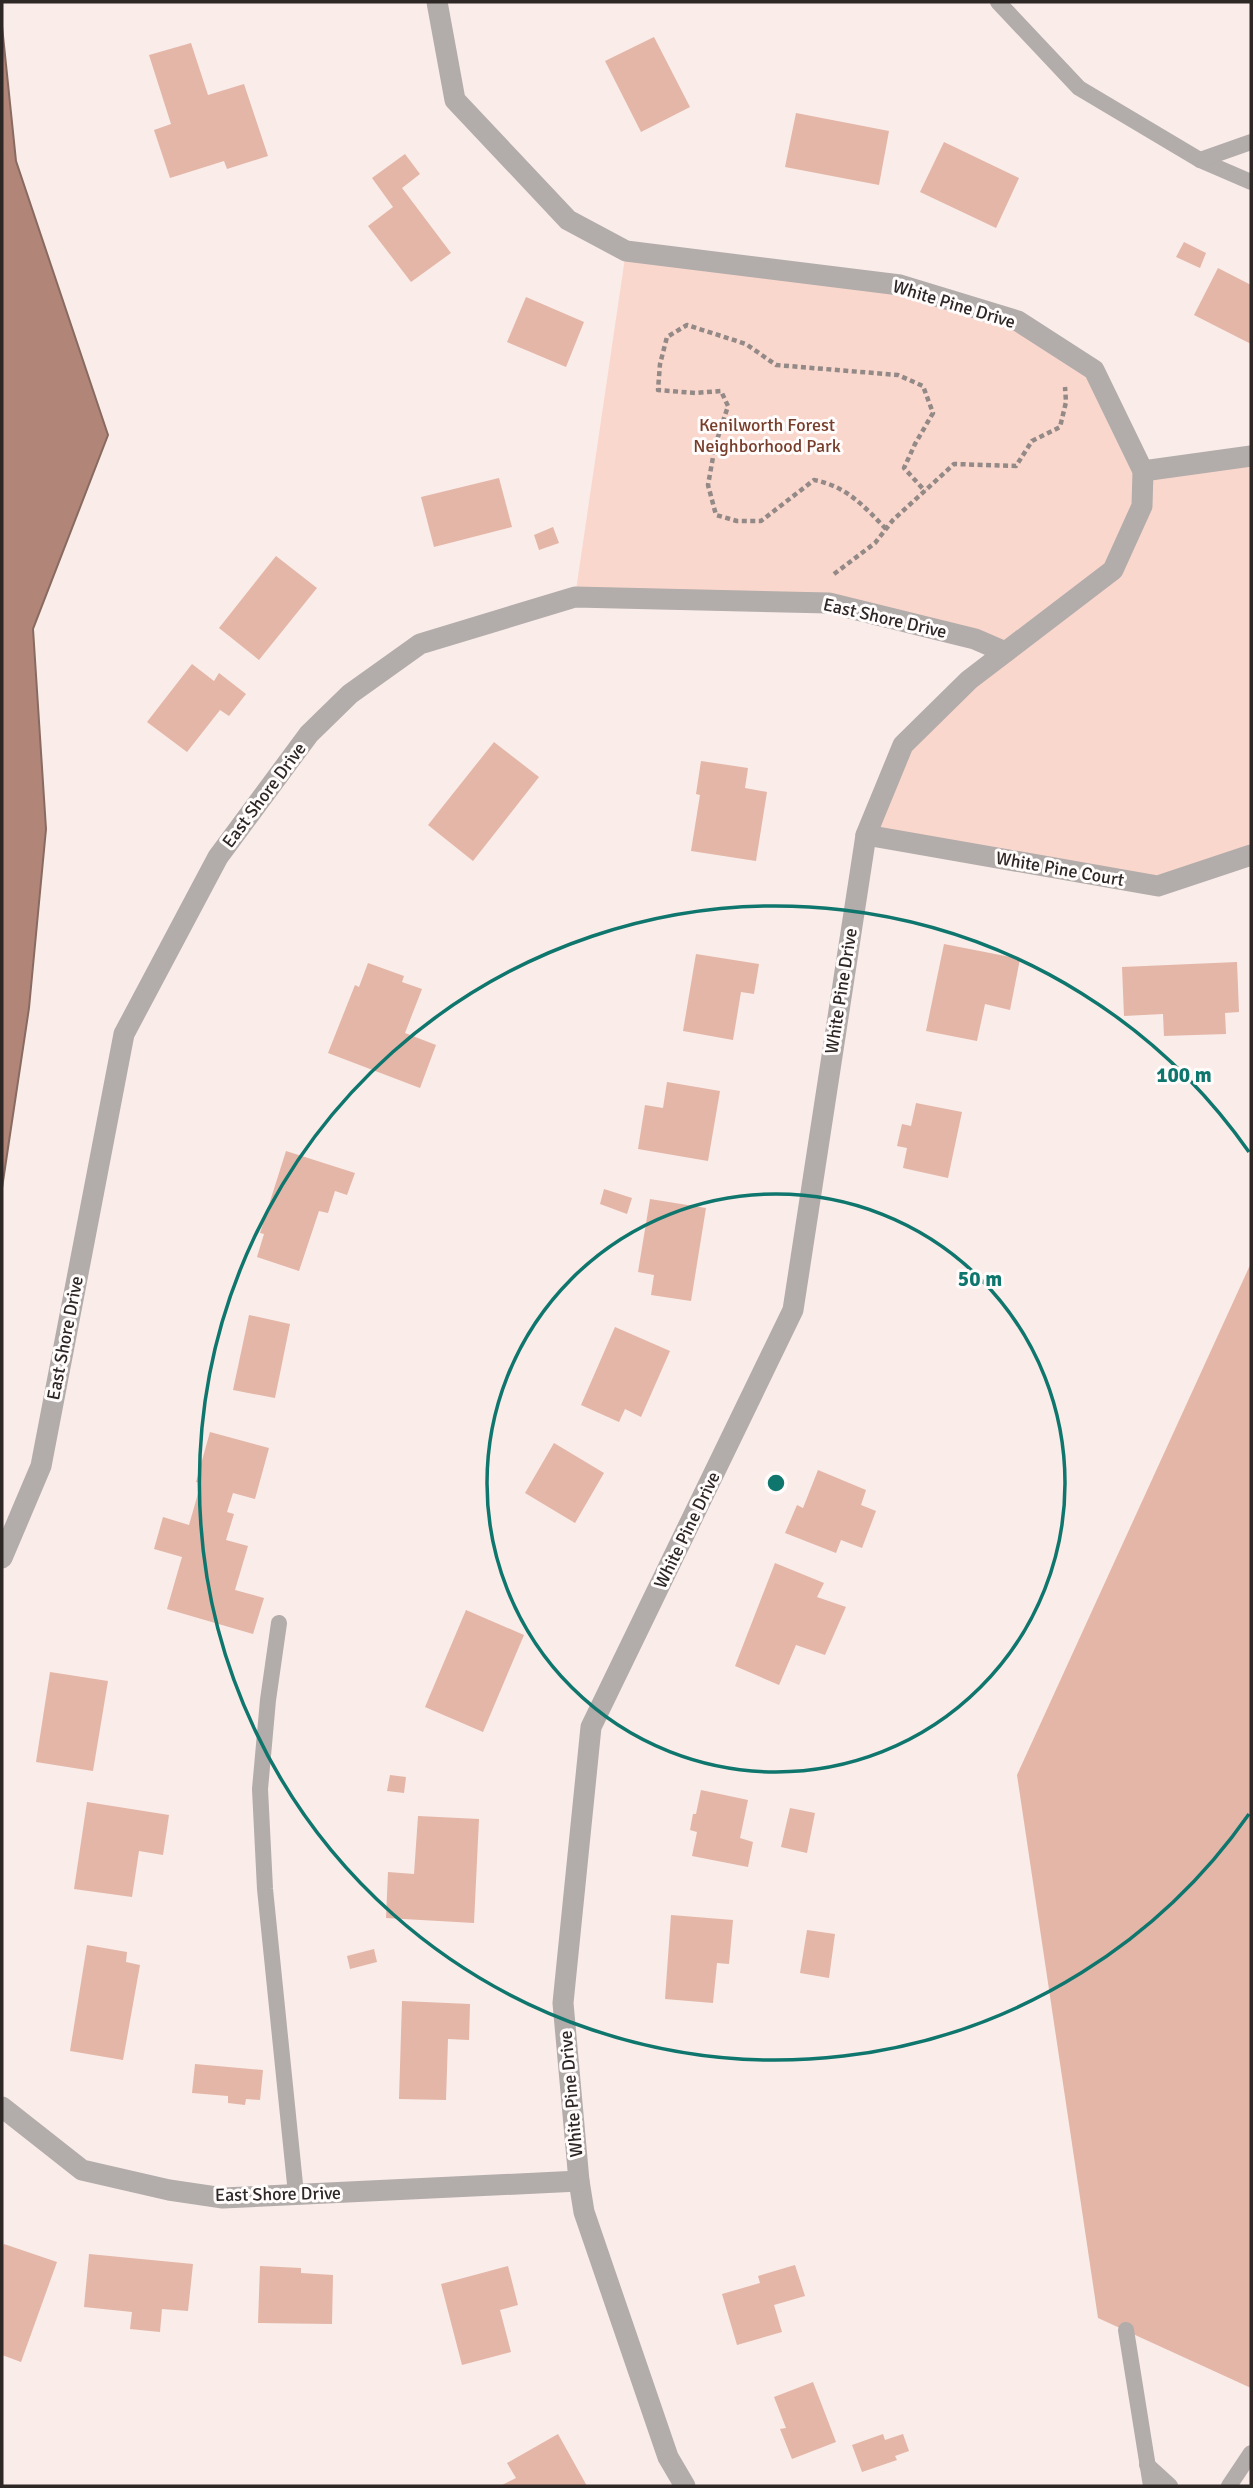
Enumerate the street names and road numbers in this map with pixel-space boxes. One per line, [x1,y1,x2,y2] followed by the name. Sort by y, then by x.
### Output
[890,275,1018,333] street label: White Pine Drive
[821,593,949,643] street label: East Shore Drive
[217,738,311,852] street label: East Shore Drive
[994,847,1126,891] street label: White Pine Court
[820,926,862,1056] street label: White Pine Drive
[42,1274,88,1402] street label: East Shore Drive
[649,1468,725,1592] street label: White Pine Drive
[555,2030,587,2158] street label: White Pine Drive
[215,2182,341,2206] street label: East Shore Drive

